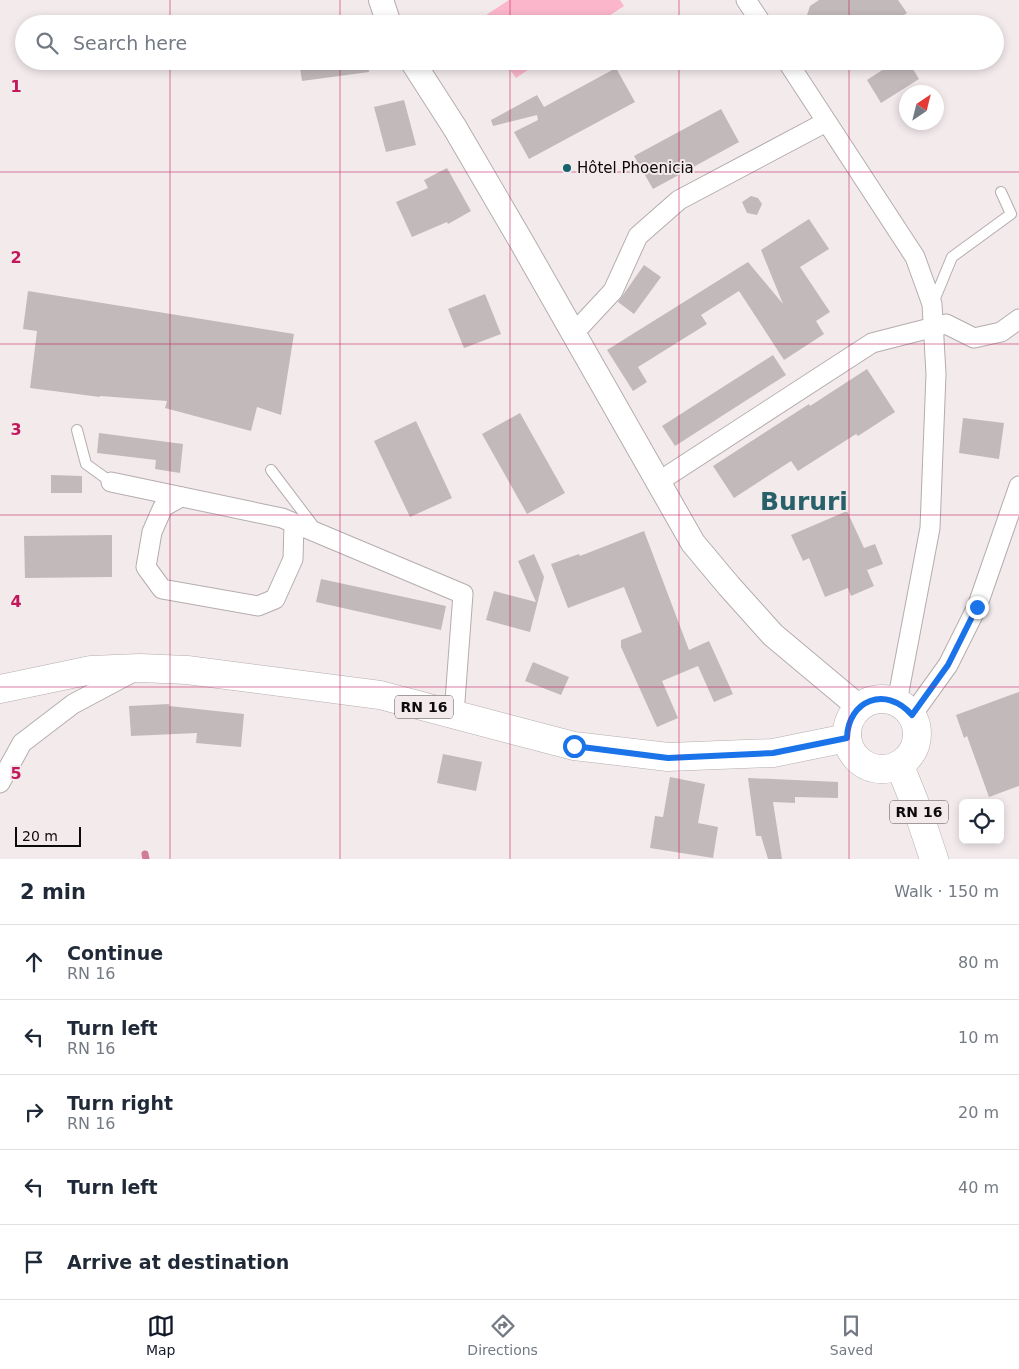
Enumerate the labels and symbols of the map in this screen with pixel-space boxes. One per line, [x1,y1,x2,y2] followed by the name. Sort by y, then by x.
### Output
[10,77,22,96] text: 1
[899,85,944,130] north arrow
[577,159,694,177] place label: Hôtel Phoenicia
[561,162,573,174] marker: Hôtel Phoenicia
[10,248,22,267] text: 2
[10,420,22,439] text: 3
[760,487,848,516] district label: Bururi
[10,592,22,611] text: 4
[966,596,989,619] route end
[395,696,453,719] road number: RN 16
[563,735,586,758] route start
[10,764,22,783] text: 5
[890,800,948,824] road number: RN 16
[15,824,81,847] scale bar

